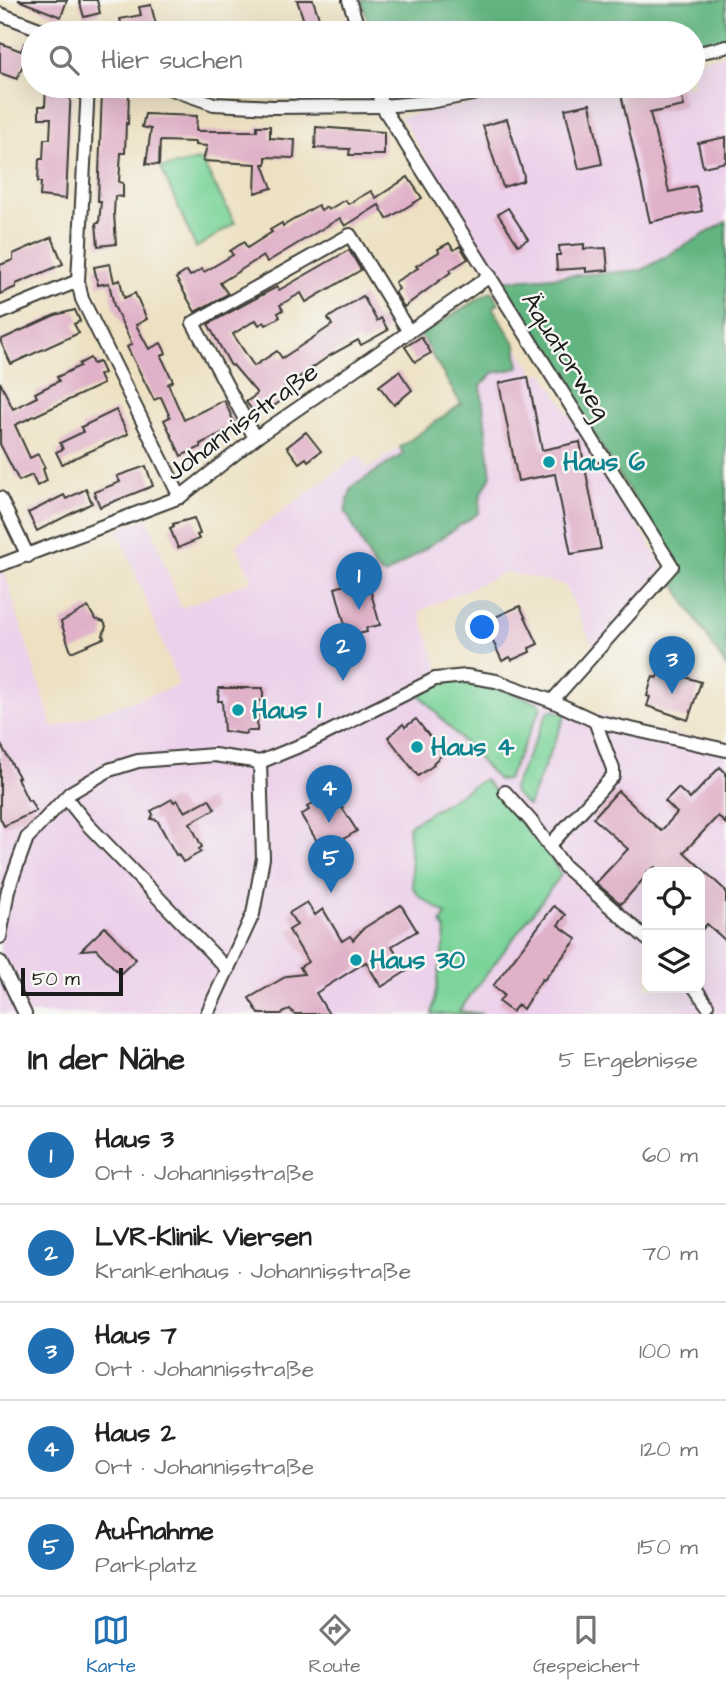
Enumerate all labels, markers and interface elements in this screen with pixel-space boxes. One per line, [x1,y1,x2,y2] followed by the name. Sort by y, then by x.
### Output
[21,21,705,98] search box
[45,41,83,79] icon: search
[101,42,242,78] text: Hier suchen
[511,285,620,428] street label: Äquatorweg
[158,354,326,490] street label: Johannisstraße
[563,444,646,480] place label: Haus 6
[541,454,557,470] marker: Haus 6
[336,552,382,610] pin: 1
[465,610,499,644] your location
[320,623,366,681] pin: 2
[649,636,695,694] pin: 3
[252,692,322,728] place label: Haus 1
[230,702,246,718] marker: Haus 1
[431,729,515,765] place label: Haus 4
[409,739,425,755] marker: Haus 4
[306,765,352,823] pin: 4
[308,835,354,893] pin: 5
[642,867,705,993] map controls
[642,867,705,930] button: locate
[642,930,705,993] button: layers
[370,942,466,978] place label: Haus 30
[348,952,364,968] marker: Haus 30
[21,965,122,997] scale bar
[32,966,80,993] text: 50 m
[28,1039,185,1081] text: In der Nähe
[558,1044,698,1076] text: 5 Ergebnisse
[95,1121,174,1157] text: Haus 3
[50,1139,52,1171] text: 1
[642,1139,698,1171] text: 60 m
[95,1157,314,1189] text: Ort · Johannisstraße
[95,1219,312,1255] text: LVR-Klinik Viersen
[44,1237,58,1269] text: 2
[642,1237,698,1269] text: 70 m
[95,1255,411,1287] text: Krankenhaus · Johannisstraße
[95,1317,177,1353] text: Haus 7
[45,1335,57,1367] text: 3
[639,1335,698,1367] text: 100 m
[95,1353,314,1385] text: Ort · Johannisstraße
[95,1415,176,1451] text: Haus 2
[43,1433,59,1465] text: 4
[640,1433,698,1465] text: 120 m
[95,1451,314,1483] text: Ort · Johannisstraße
[95,1513,214,1549] text: Aufnahme
[43,1531,59,1563] text: 5
[637,1531,698,1563] text: 150 m
[95,1549,197,1581] text: Parkplatz
[86,1611,136,1680] tab: Karte
[309,1611,360,1680] tab: Route
[533,1611,640,1680] tab: Gespeichert

